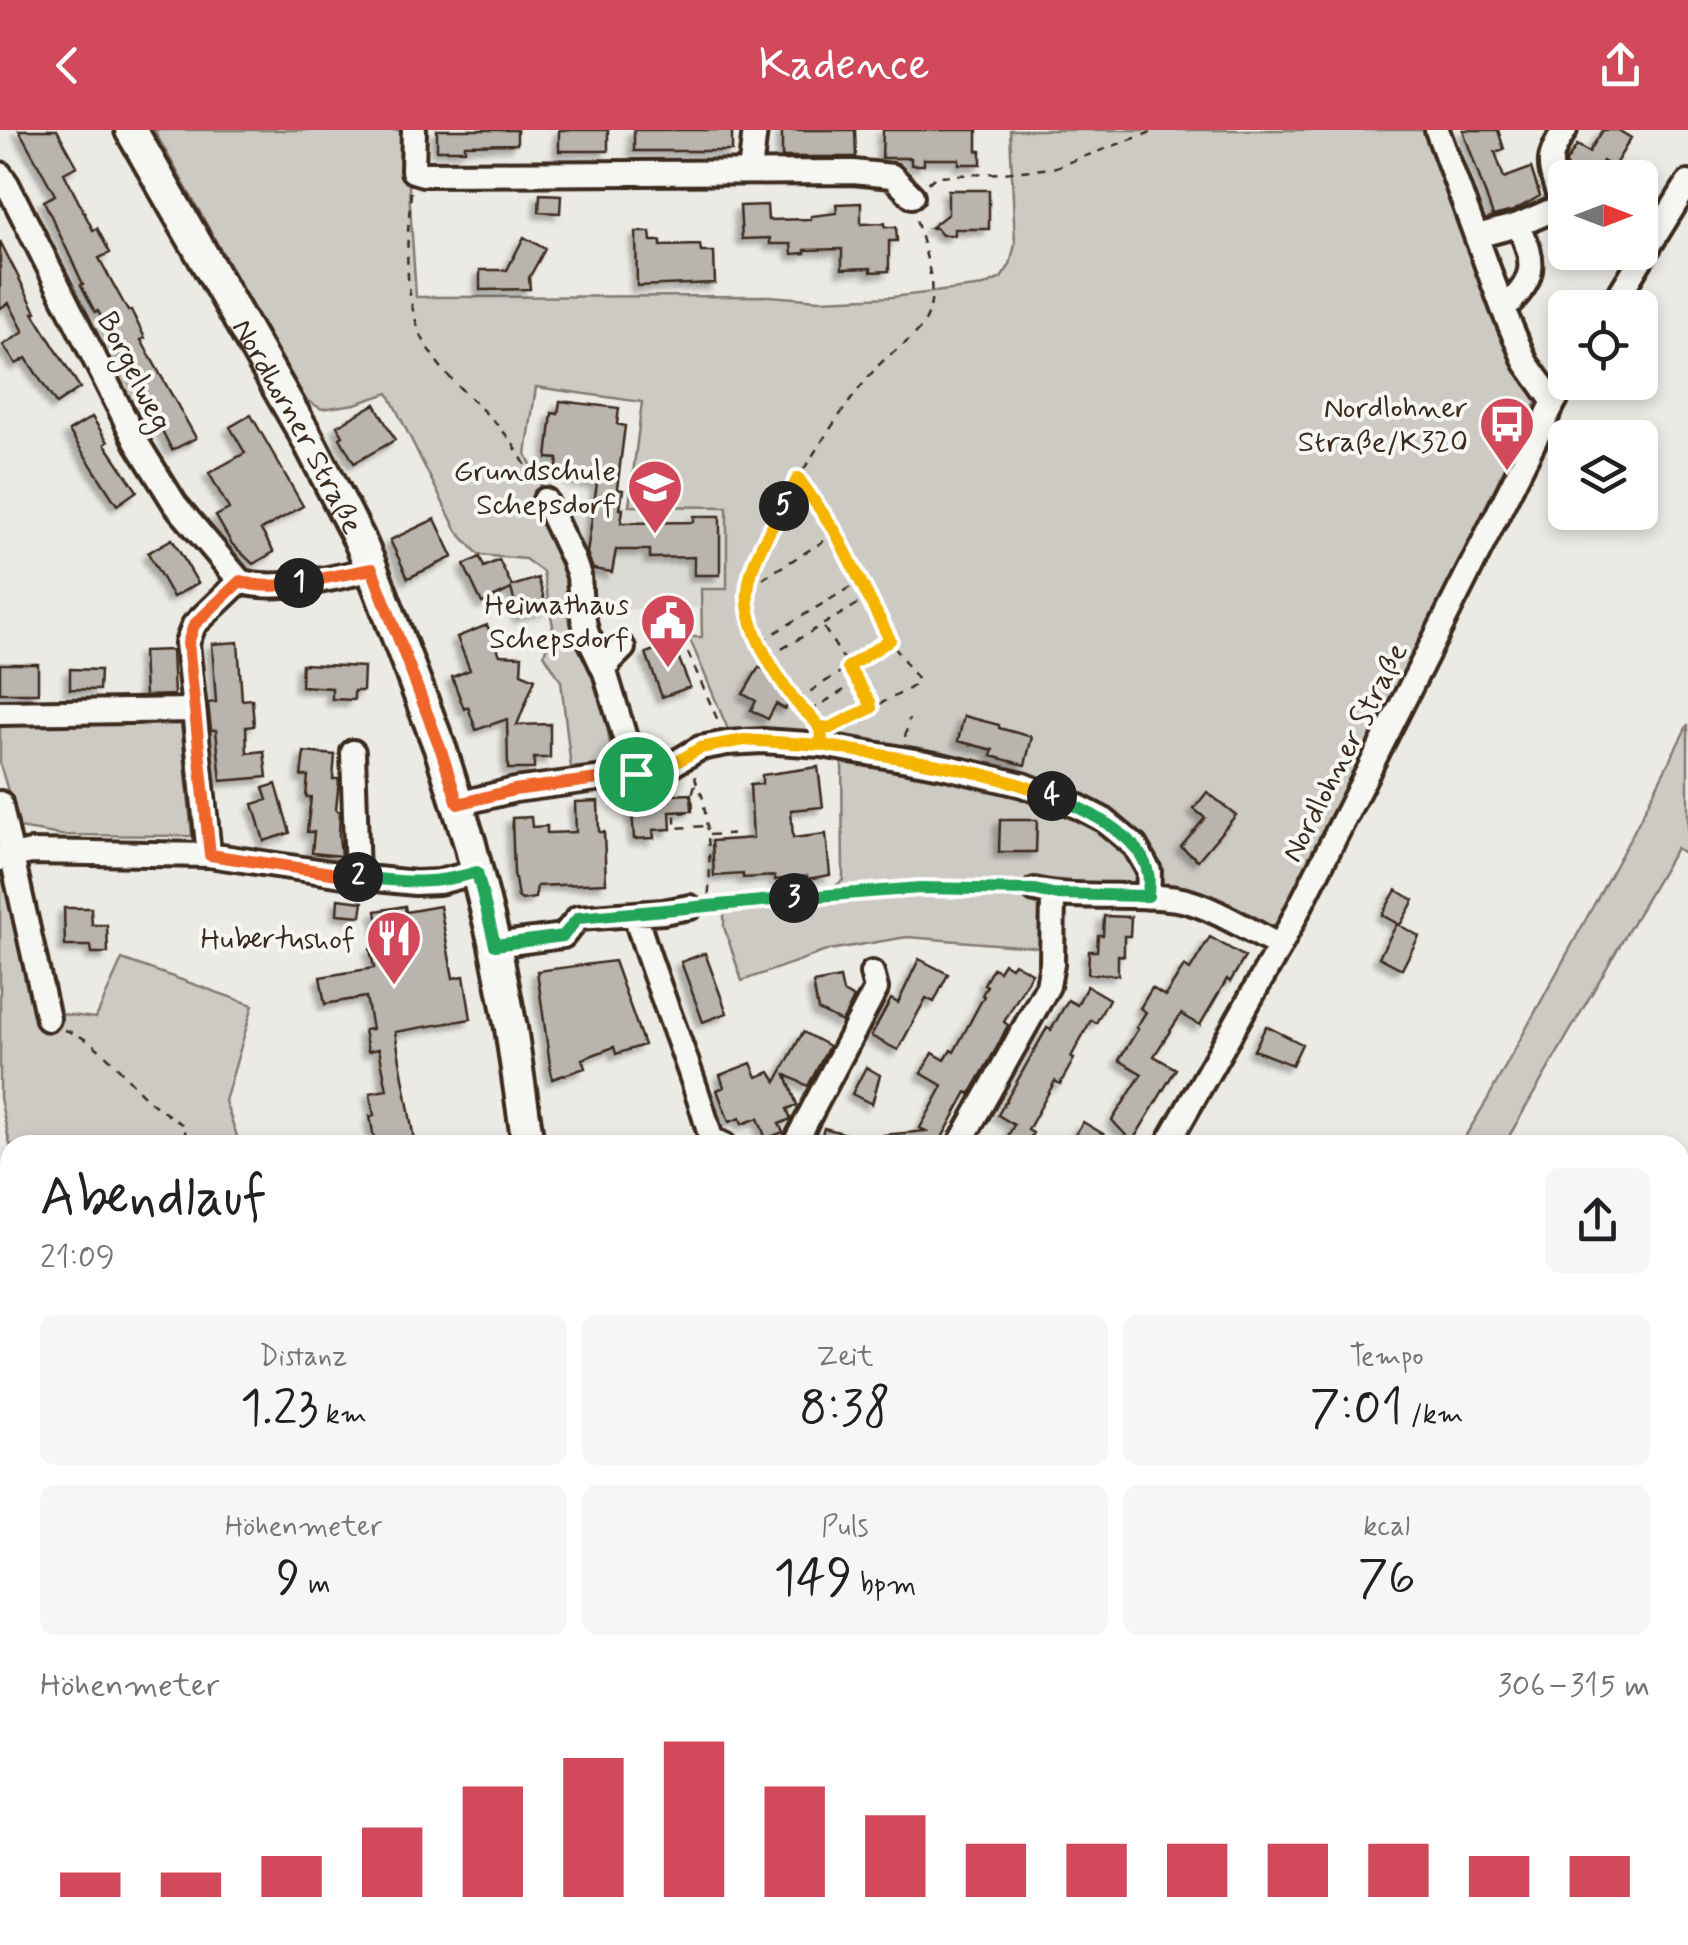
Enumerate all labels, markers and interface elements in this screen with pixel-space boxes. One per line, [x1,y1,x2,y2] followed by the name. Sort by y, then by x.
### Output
[758,36,930,95] text: Kadence
[40,38,95,93] icon: back
[1593,38,1648,93] icon: share
[1548,160,1658,270] north arrow
[1548,160,1658,530] map controls
[1548,290,1658,400] button: locate
[85,305,180,439] street label: Borgelweg
[222,312,371,541] street label: Nordhorner Straße
[1298,389,1468,462] place label: Nordlohner Straße/K320
[1477,394,1537,473] bus stop icon: Nordlohner Straße/K320
[1548,420,1658,530] button: layers
[453,452,616,525] place label: Grundschule Schepsdorf
[625,457,685,536] school or university icon: Grundschule Schepsdorf
[759,481,809,531] pin: 5
[776,487,792,524] text: 5
[274,558,324,608] pin: 1
[293,564,305,601] text: 1
[484,586,629,659] place label: Heimathaus Schepsdorf
[638,591,698,670] public building icon: Heimathaus Schepsdorf
[1273,636,1417,869] street label: Nordlohner Straße
[594,732,679,817] pin
[609,747,664,802] icon: arrive
[1027,771,1077,821] pin: 4
[1044,777,1060,814] text: 4
[333,852,383,902] pin: 2
[351,858,365,895] text: 2
[769,873,819,923] pin: 3
[788,879,800,916] text: 3
[364,908,424,987] restaurant icon: Hubertushof
[201,920,355,959] place label: Hubertushof
[40,1163,267,1235] text: Abendlauf
[1545,1168,1650,1273] button: share
[40,1237,115,1279] text: 21:09
[259,1339,347,1376] text: Distanz
[817,1339,873,1376] text: Zeit
[1350,1339,1424,1376] text: Tempo
[240,1376,318,1442] text: 1.23
[799,1376,891,1442] text: 8:38
[1310,1376,1403,1442] text: 7:01
[318,1397,367,1434] text: km
[1403,1397,1464,1434] text: /km
[225,1509,382,1546] text: Höhenmeter
[821,1509,869,1546] text: Puls
[1363,1509,1410,1546] text: kcal
[276,1546,301,1612] text: 9
[774,1546,853,1612] text: 149
[1358,1546,1416,1612] text: 76
[301,1567,331,1604] text: m
[853,1567,916,1604] text: bpm
[40,1665,219,1707] text: Höhenmeter
[1497,1665,1650,1707] text: 306–315 m

